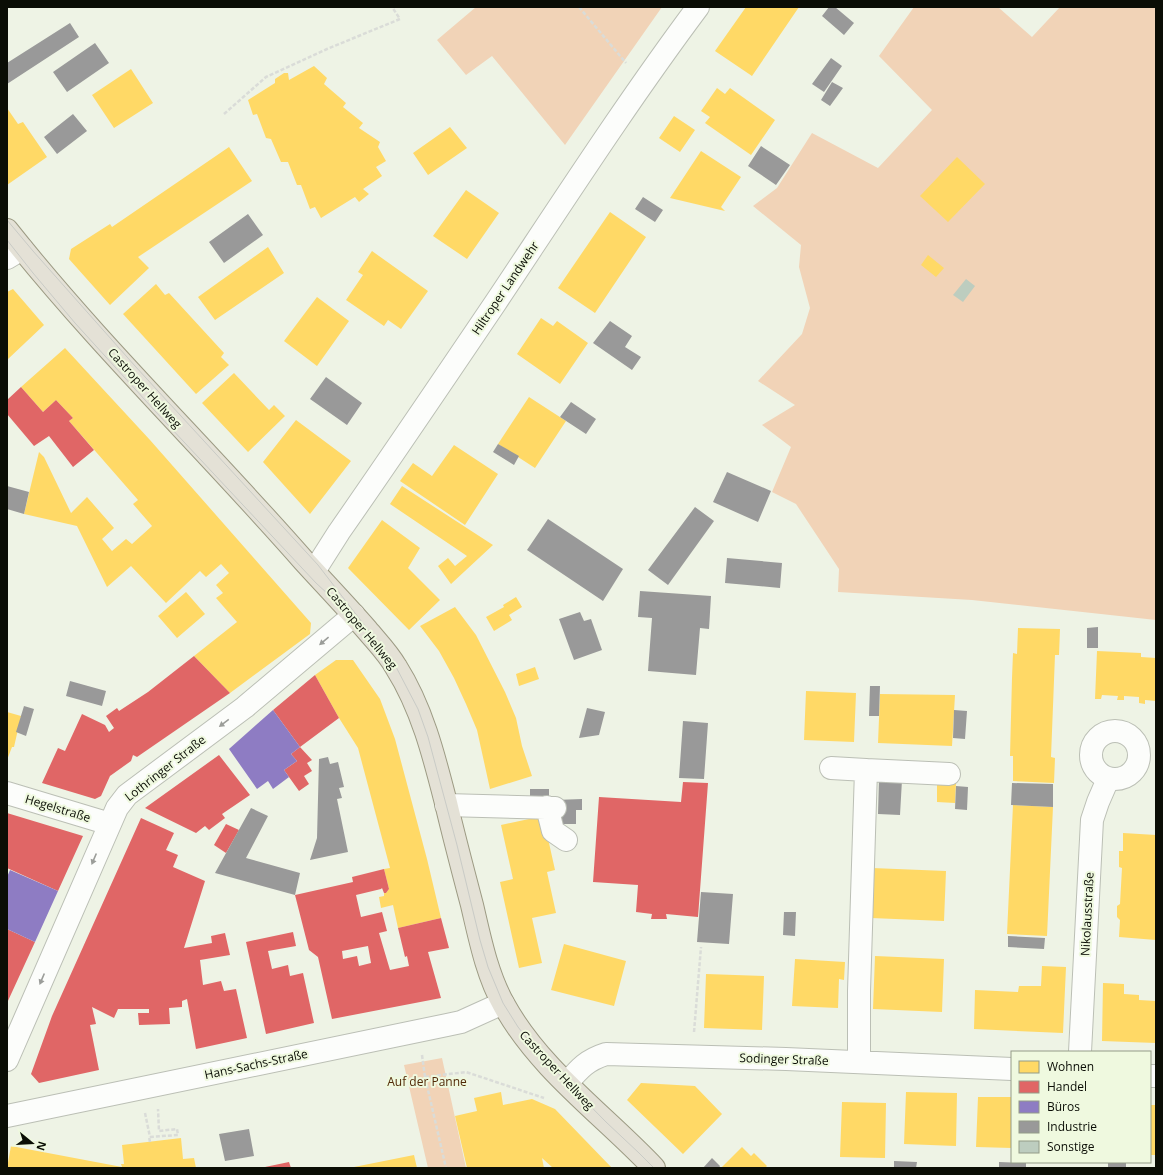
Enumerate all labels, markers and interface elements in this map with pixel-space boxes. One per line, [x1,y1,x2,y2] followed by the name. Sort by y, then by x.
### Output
[467,238,543,338] street label: Hiltroper Landwehr
[104,344,186,432] street label: Castroper Hellweg
[322,583,402,673] street label: Castroper Hellweg
[319,636,330,645] one-way arrow
[218,719,229,727] one-way arrow
[121,731,209,805] street label: Lothringer Straße
[23,790,93,826] street label: Hegelstraße
[91,854,97,865] one-way arrow
[1076,871,1098,956] street label: Nikolausstraße
[39,973,45,985] one-way arrow
[516,1027,599,1114] street label: Castroper Hellweg
[203,1045,309,1083] street label: Hans-Sachs-Straße
[739,1049,829,1069] street label: Sodinger Straße
[1011,1051,1151,1163] legend
[1047,1058,1094,1075] text: Wohnen
[387,1073,467,1090] park label: Auf der Panne
[1047,1078,1087,1095] text: Handel
[1047,1098,1080,1115] text: Büros
[1047,1118,1097,1135] text: Industrie
[12,1123,52,1163] north arrow
[1047,1138,1095,1155] text: Sonstige
[33,1140,51,1153] text: N

